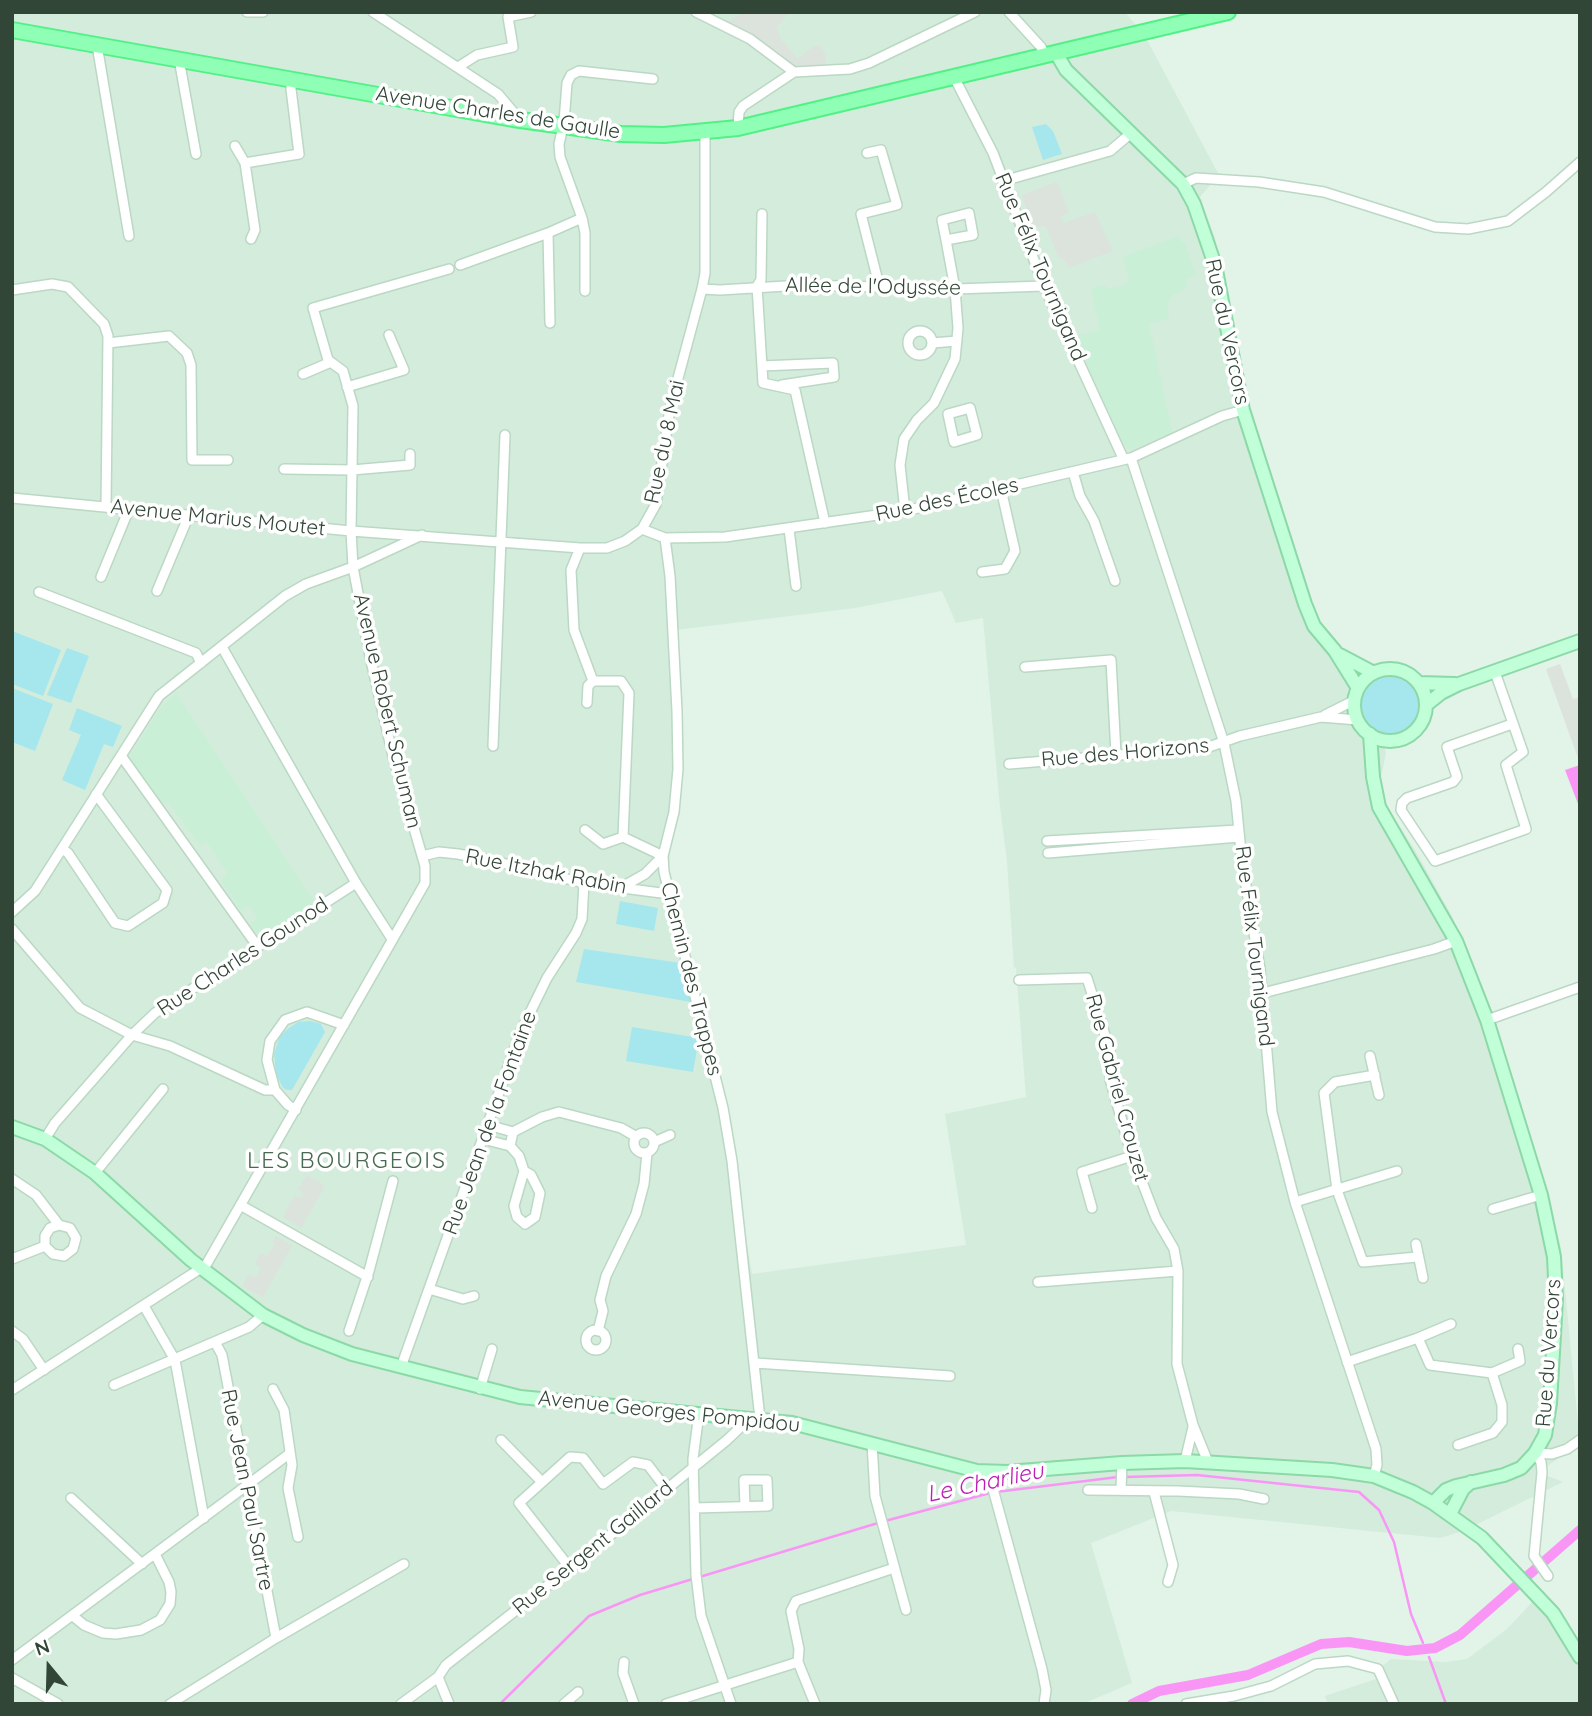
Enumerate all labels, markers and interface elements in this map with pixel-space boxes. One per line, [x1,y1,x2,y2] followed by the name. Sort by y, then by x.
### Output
[374,81,622,145] street label: Avenue Charles de Gaulle
[989,169,1091,365] street label: Rue Félix Tournigand
[1199,257,1255,407] street label: Rue du Vercors
[785,273,961,301] street label: Allée de l'Odyssée
[640,378,690,506] street label: Rue du 8 Mai
[873,473,1021,527] street label: Rue des Écoles
[109,494,327,542] street label: Avenue Marius Moutet
[348,591,426,831] street label: Avenue Robert Schuman
[1040,733,1210,773] street label: Rue des Horizons
[463,844,629,900] street label: Rue Itzhak Rabin
[1229,844,1279,1048] street label: Rue Félix Tournigand
[655,880,727,1078] street label: Chemin des Trappes
[153,892,333,1022] street label: Rue Charles Gounod
[1080,991,1154,1185] street label: Rue Gabriel Crouzet
[438,1008,542,1238] street label: Rue Jean de la Fontaine
[249,1147,445,1175] district label: LES BOURGEOIS
[1531,1278,1567,1428] street label: Rue du Vercors
[537,1386,801,1438] street label: Avenue Georges Pompidou
[215,1387,279,1593] street label: Rue Jean Paul Sartre
[924,1457,1046,1509] water label: Le Charlieu
[508,1476,678,1620] street label: Rue Sergent Gaillard
[14,1632,84,1702] north arrow
[32,1634,53,1661] text: N

